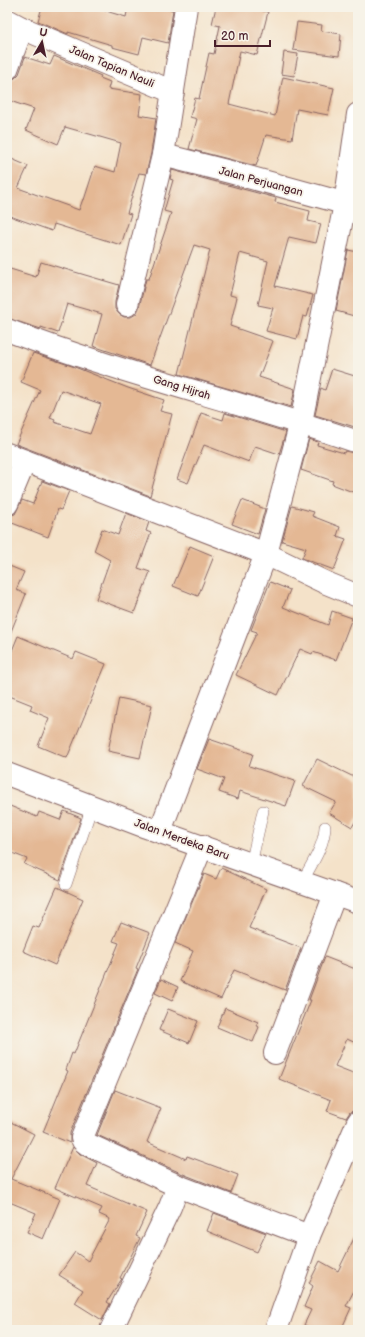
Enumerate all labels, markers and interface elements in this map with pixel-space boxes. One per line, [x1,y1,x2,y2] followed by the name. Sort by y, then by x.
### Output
[22,22,62,62] north arrow
[215,22,270,48] scale bar
[39,26,49,40] text: U
[221,29,248,44] text: 20 m
[67,43,156,90] street label: Jalan Tapian Nauli
[217,164,304,199] street label: Jalan Perjuangan
[152,373,212,402] street label: Gang Hijrah
[132,816,231,863] street label: Jalan Merdeka Baru

